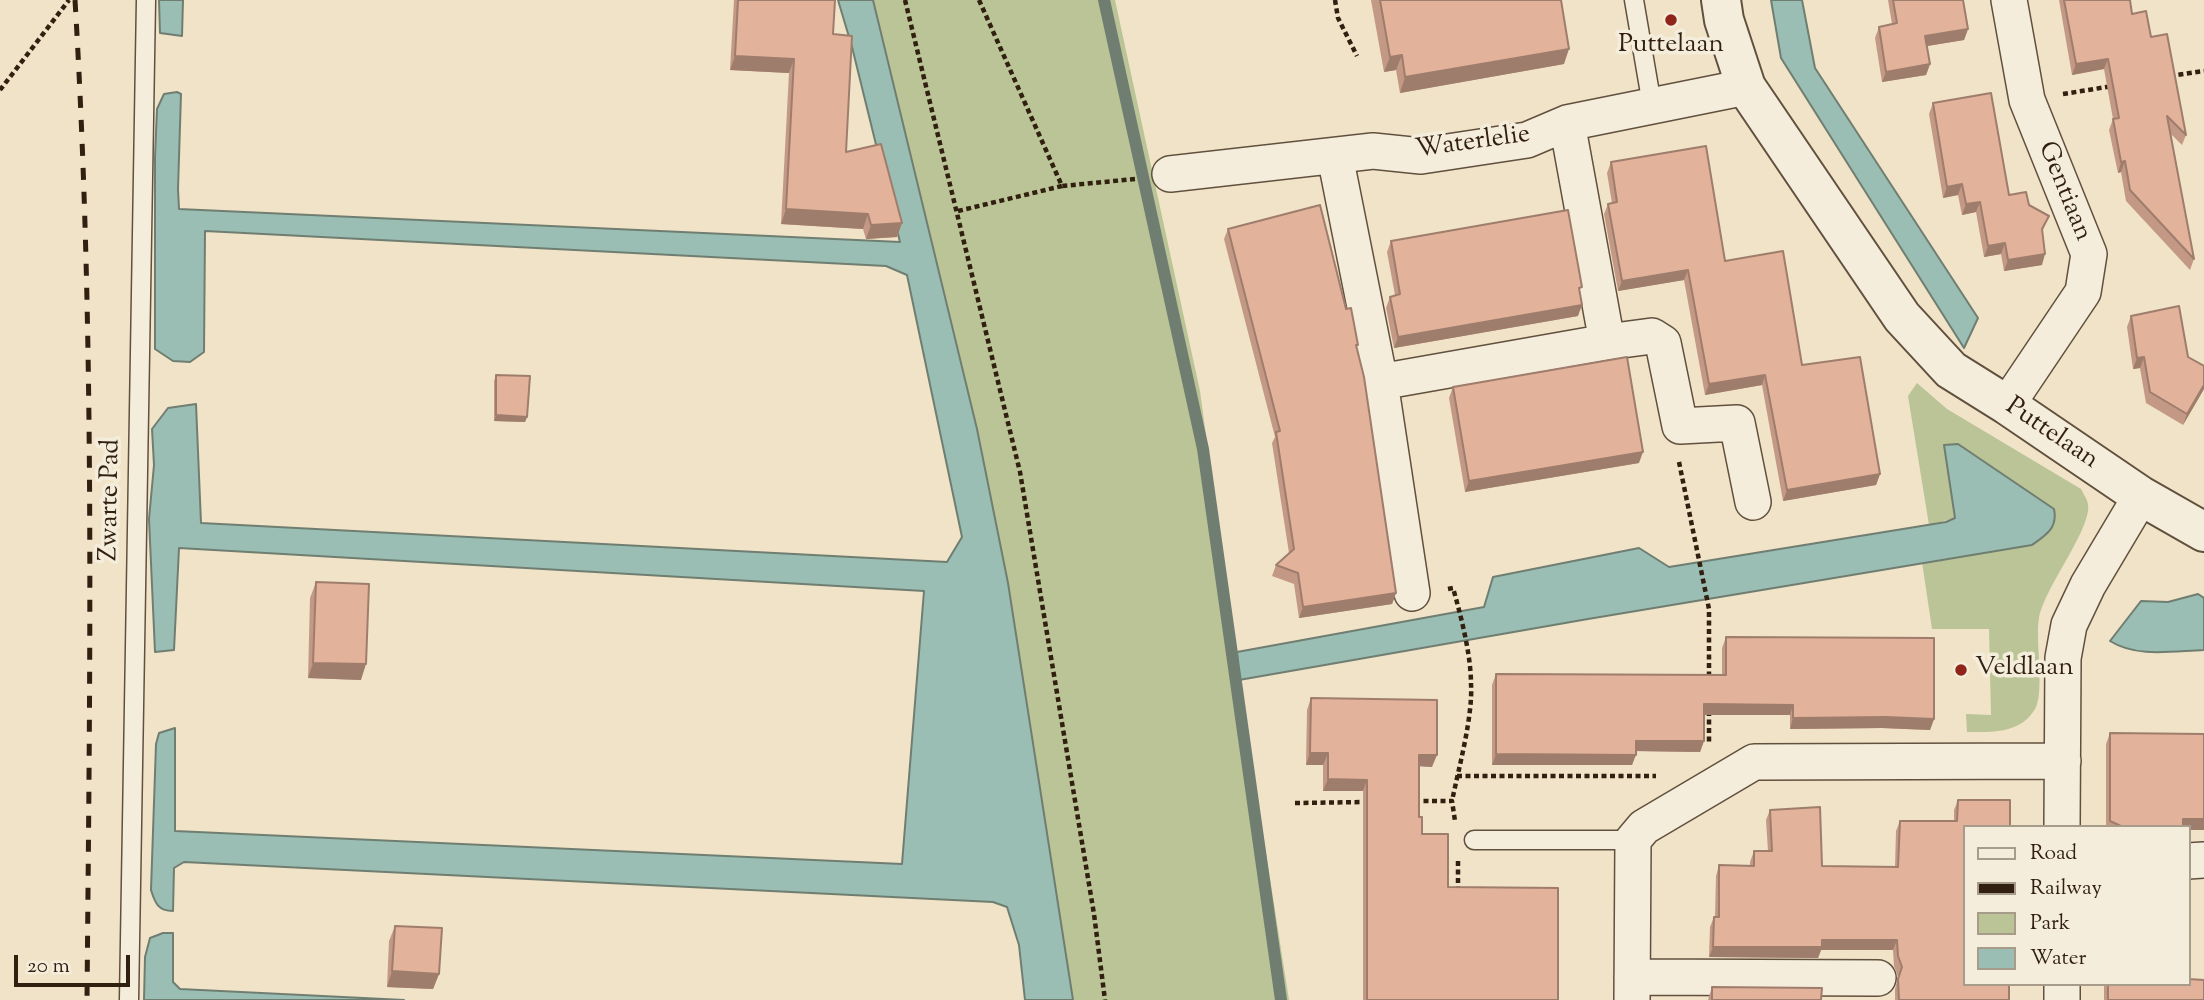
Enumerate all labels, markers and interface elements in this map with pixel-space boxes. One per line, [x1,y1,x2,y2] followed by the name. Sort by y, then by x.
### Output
[1663,12,1679,28] marker: Puttelaan
[1618,31,1724,63] place label: Puttelaan
[1414,121,1532,167] street label: Waterlelie
[2029,138,2097,246] street label: Gentiaan
[1998,393,2104,477] street label: Puttelaan
[95,439,129,561] street label: Zwarte Pad
[1975,654,2074,686] place label: Veldlaan
[1953,662,1969,678] marker: Veldlaan
[1962,825,2190,986] legend
[2030,839,2077,869] text: Road
[2030,874,2102,904] text: Railway
[2030,909,2070,939] text: Park
[18,940,133,984] scale bar
[2030,944,2086,974] text: Water
[27,952,70,982] text: 20 m

